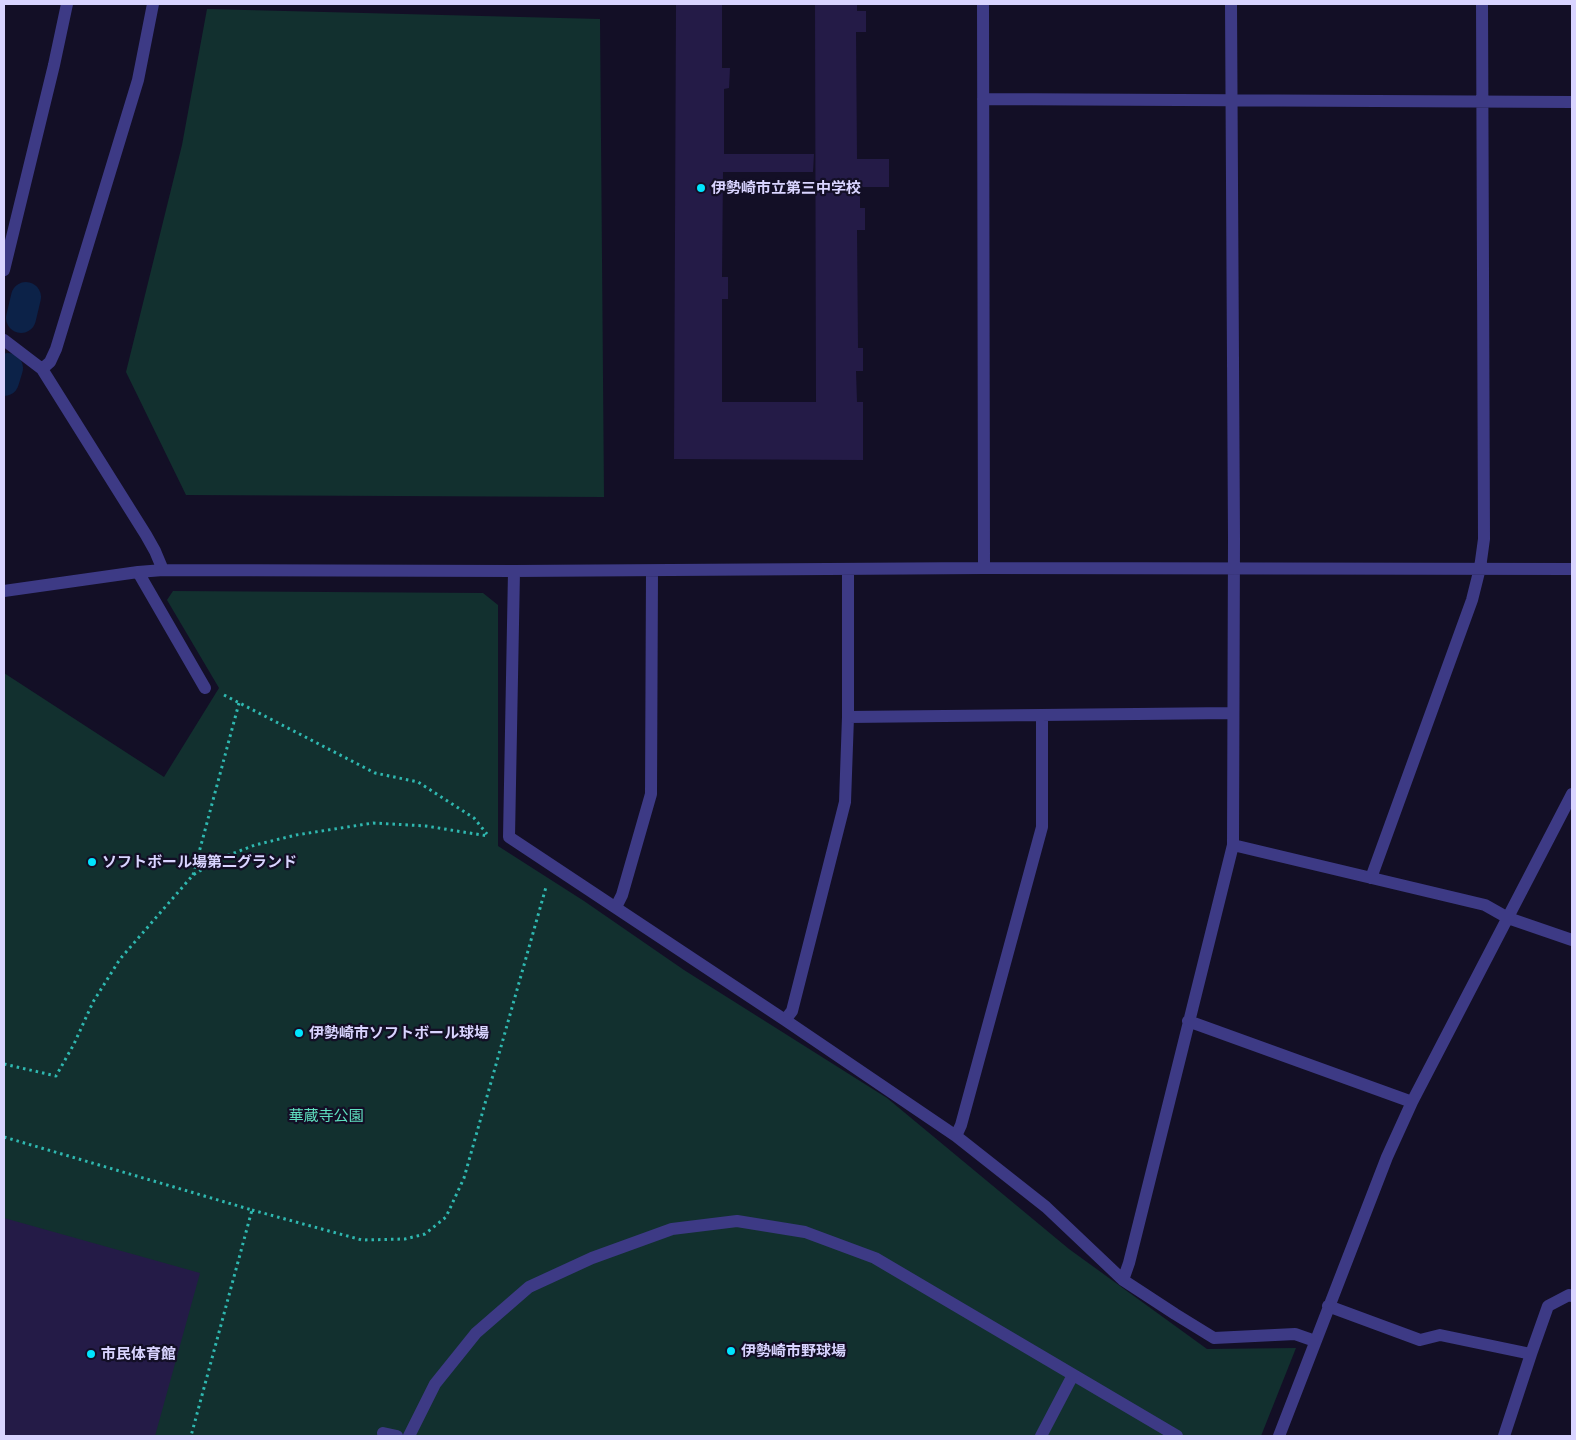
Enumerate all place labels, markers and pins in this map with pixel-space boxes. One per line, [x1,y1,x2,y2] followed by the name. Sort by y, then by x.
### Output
[711,179,861,197] place label: 伊勢崎市立第三中学校
[695,182,707,194] marker: 伊勢崎市立第三中学校
[102,853,297,871] place label: ソフトボール場第二グランド
[86,856,98,868] marker: ソフトボール場第二グランド
[309,1024,489,1042] place label: 伊勢崎市ソフトボール球場
[293,1027,305,1039] marker: 伊勢崎市ソフトボール球場
[741,1342,846,1360] place label: 伊勢崎市野球場
[101,1345,176,1363] place label: 市民体育館
[725,1345,737,1357] marker: 伊勢崎市野球場
[85,1348,97,1360] marker: 市民体育館

